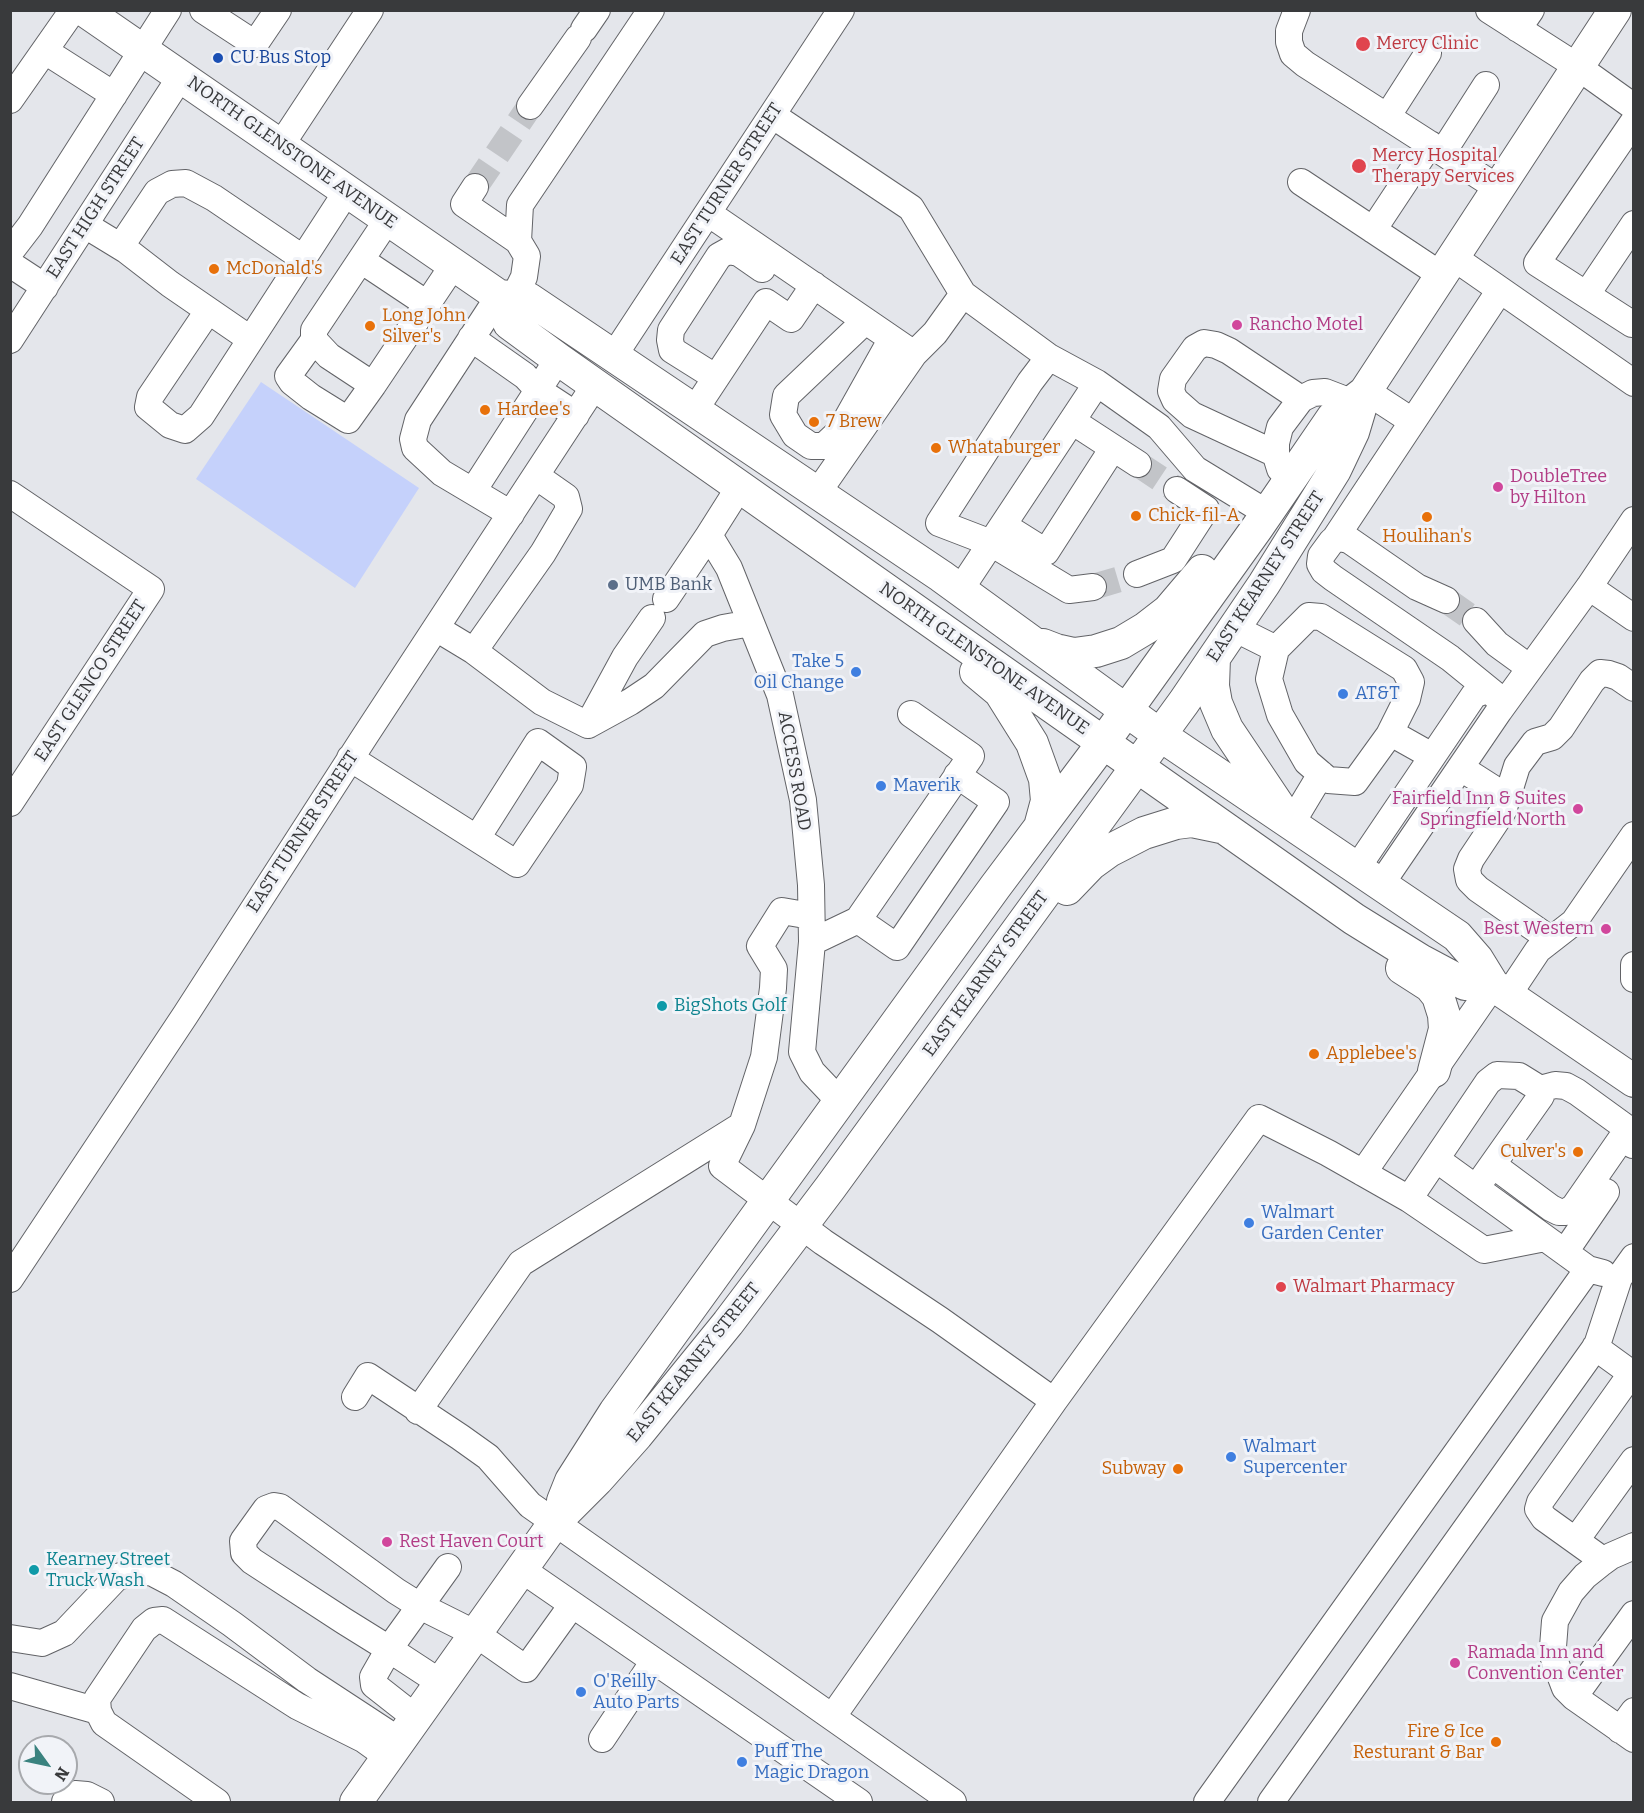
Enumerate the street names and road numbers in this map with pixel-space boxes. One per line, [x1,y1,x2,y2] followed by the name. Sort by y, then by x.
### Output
[183,72,401,234] street label: NORTH GLENSTONE AVENUE
[667,99,787,269] street label: EAST TURNER STREET
[42,133,150,283] street label: EAST HIGH STREET
[1203,488,1329,666] street label: EAST KEARNEY STREET
[875,578,1093,740] street label: NORTH GLENSTONE AVENUE
[31,596,151,766] street label: EAST GLENCO STREET
[773,710,815,832] street label: ACCESS ROAD
[243,747,363,917] street label: EAST TURNER STREET
[919,887,1053,1061] street label: EAST KEARNEY STREET
[623,1279,765,1447] street label: EAST KEARNEY STREET

